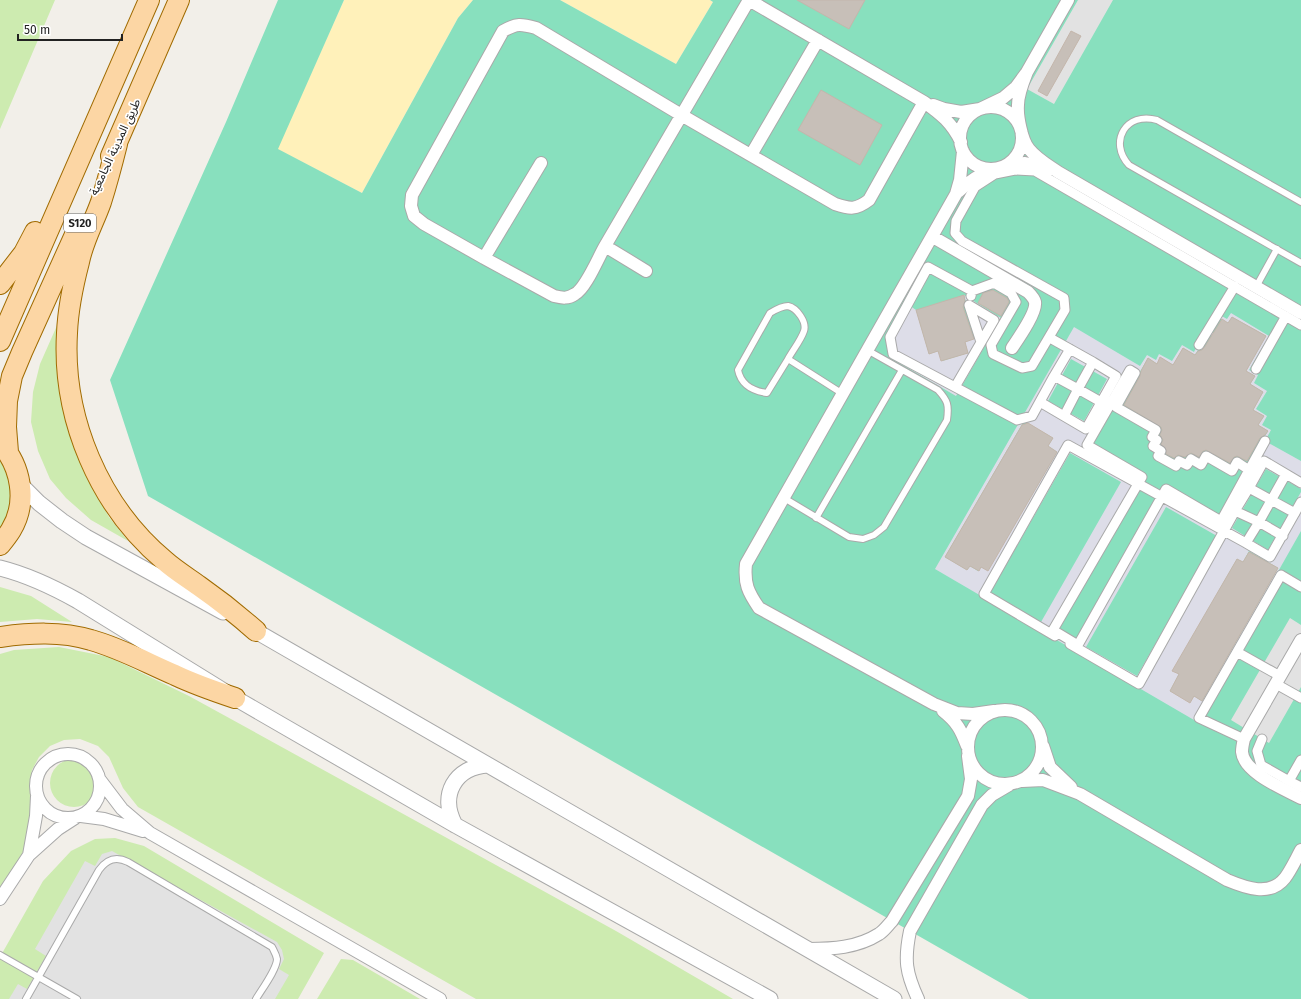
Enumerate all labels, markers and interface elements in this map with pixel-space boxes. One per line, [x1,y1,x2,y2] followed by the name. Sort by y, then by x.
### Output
[18,16,122,42] scale bar
[24,23,50,37] text: 50 m
[86,96,144,198] street label: طريق المدينة الجامعية
[64,214,96,232] road number: S120

